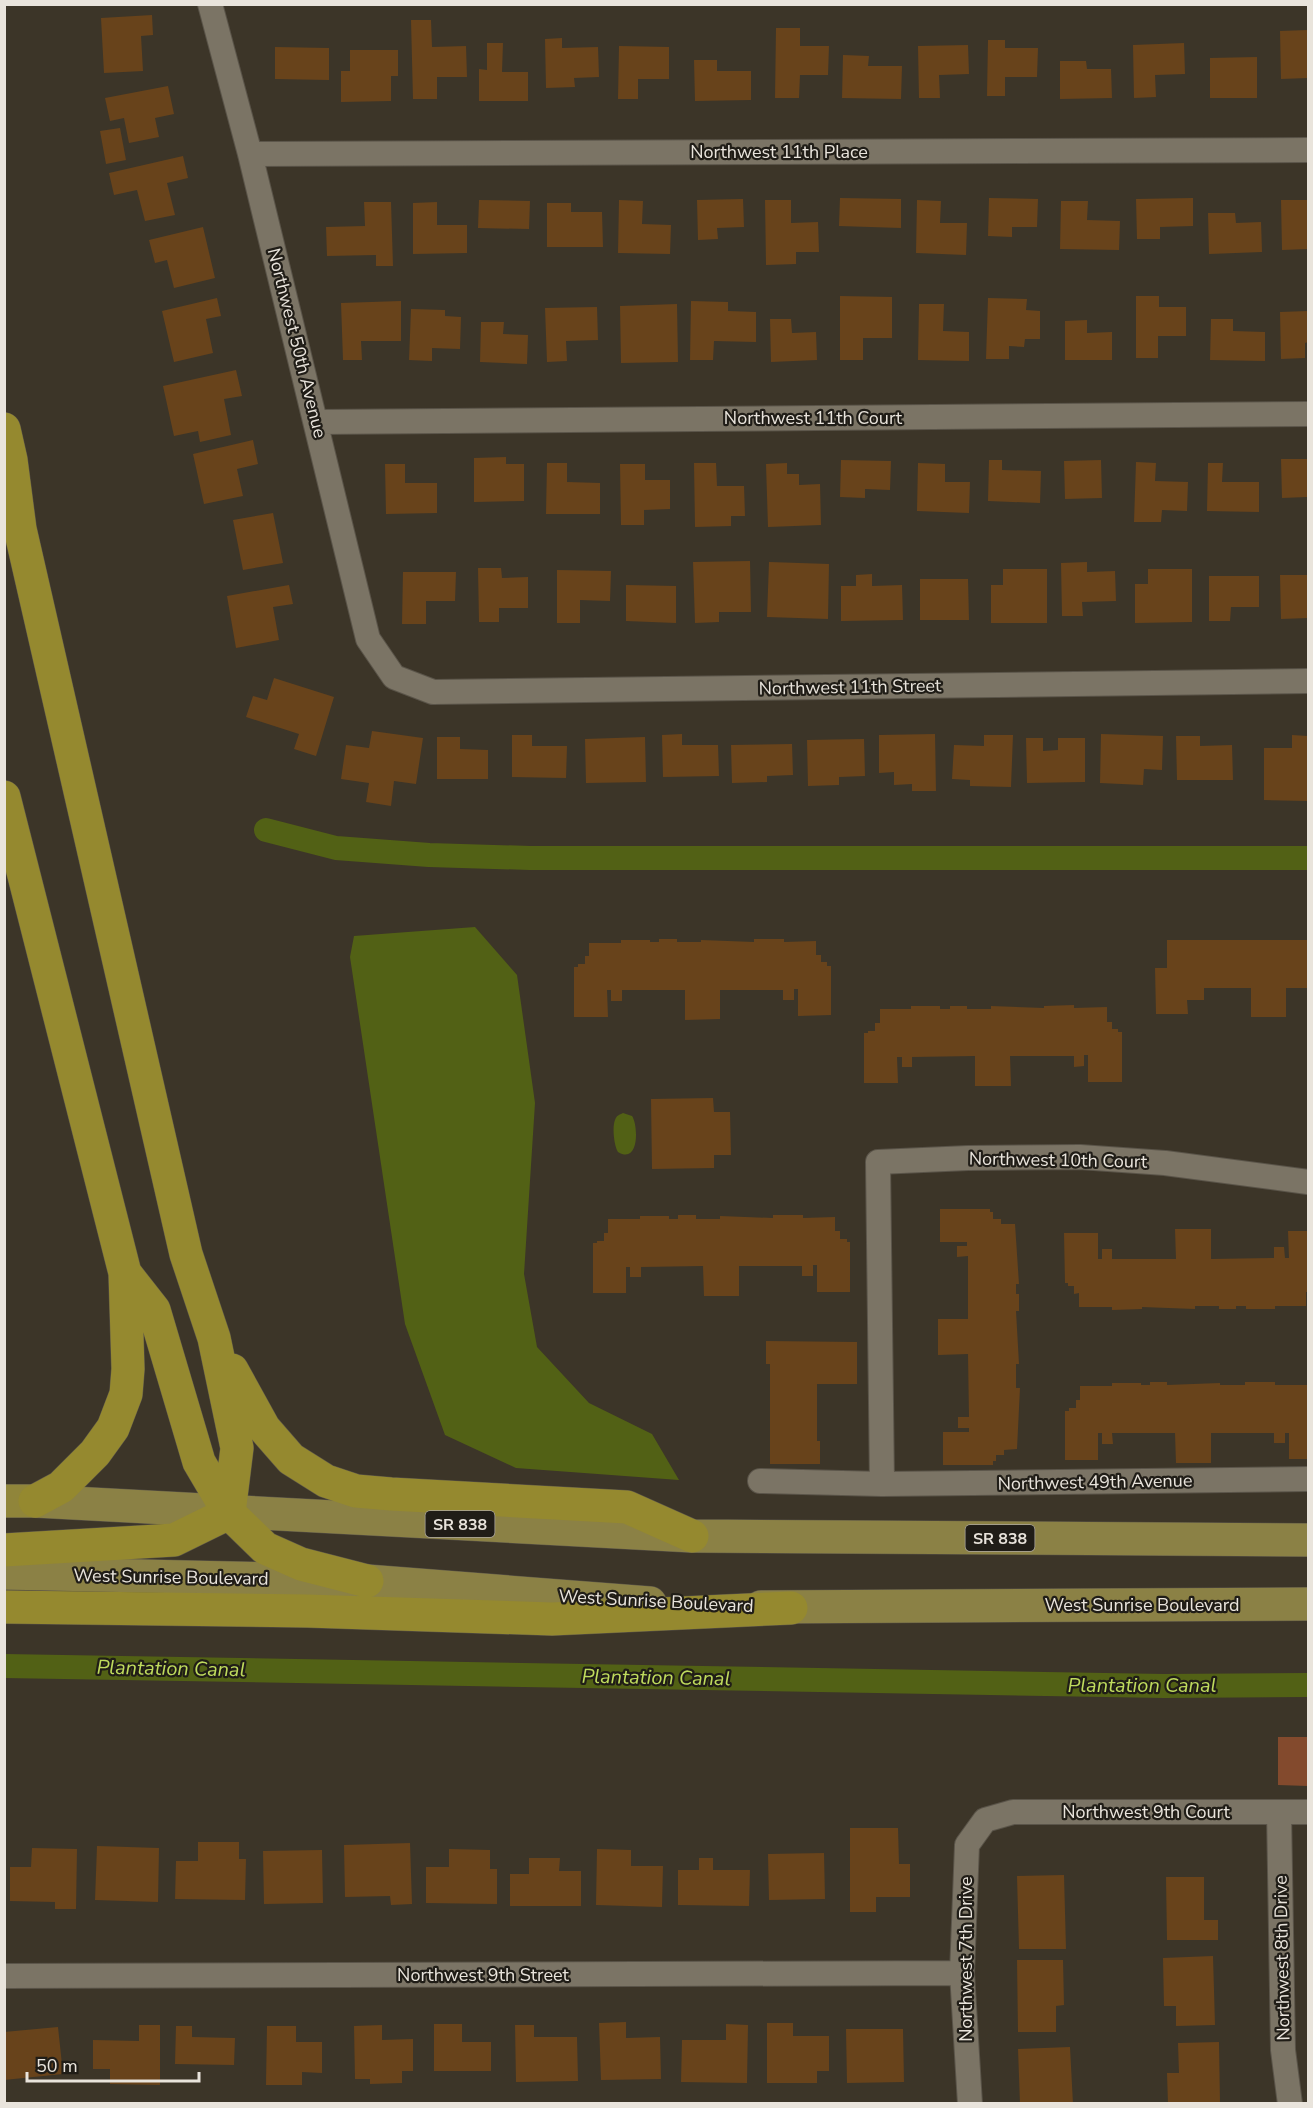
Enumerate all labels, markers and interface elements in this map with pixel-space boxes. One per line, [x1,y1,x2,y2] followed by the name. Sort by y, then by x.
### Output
[690,140,868,164] street label: Northwest 11th Place
[262,246,332,440] street label: Northwest 50th Avenue
[724,406,903,430] street label: Northwest 11th Court
[758,673,942,701] street label: Northwest 11th Street
[969,1146,1148,1174] street label: Northwest 10th Court
[997,1468,1193,1496] street label: Northwest 49th Avenue
[426,1511,494,1537] road number: SR 838
[966,1525,1034,1551] road number: SR 838
[73,1563,269,1591] street label: West Sunrise Boulevard
[558,1584,754,1618] street label: West Sunrise Boulevard
[1044,1593,1240,1617] street label: West Sunrise Boulevard
[96,1654,246,1683] water label: Plantation Canal
[581,1663,731,1692] water label: Plantation Canal
[1067,1672,1217,1699] water label: Plantation Canal
[1062,1800,1230,1824] street label: Northwest 9th Court
[1269,1875,1295,2041] street label: Northwest 8th Drive
[954,1876,978,2042] street label: Northwest 7th Drive
[397,1963,570,1987] street label: Northwest 9th Street
[27,2045,200,2083] scale bar
[36,2054,78,2078] text: 50 m

